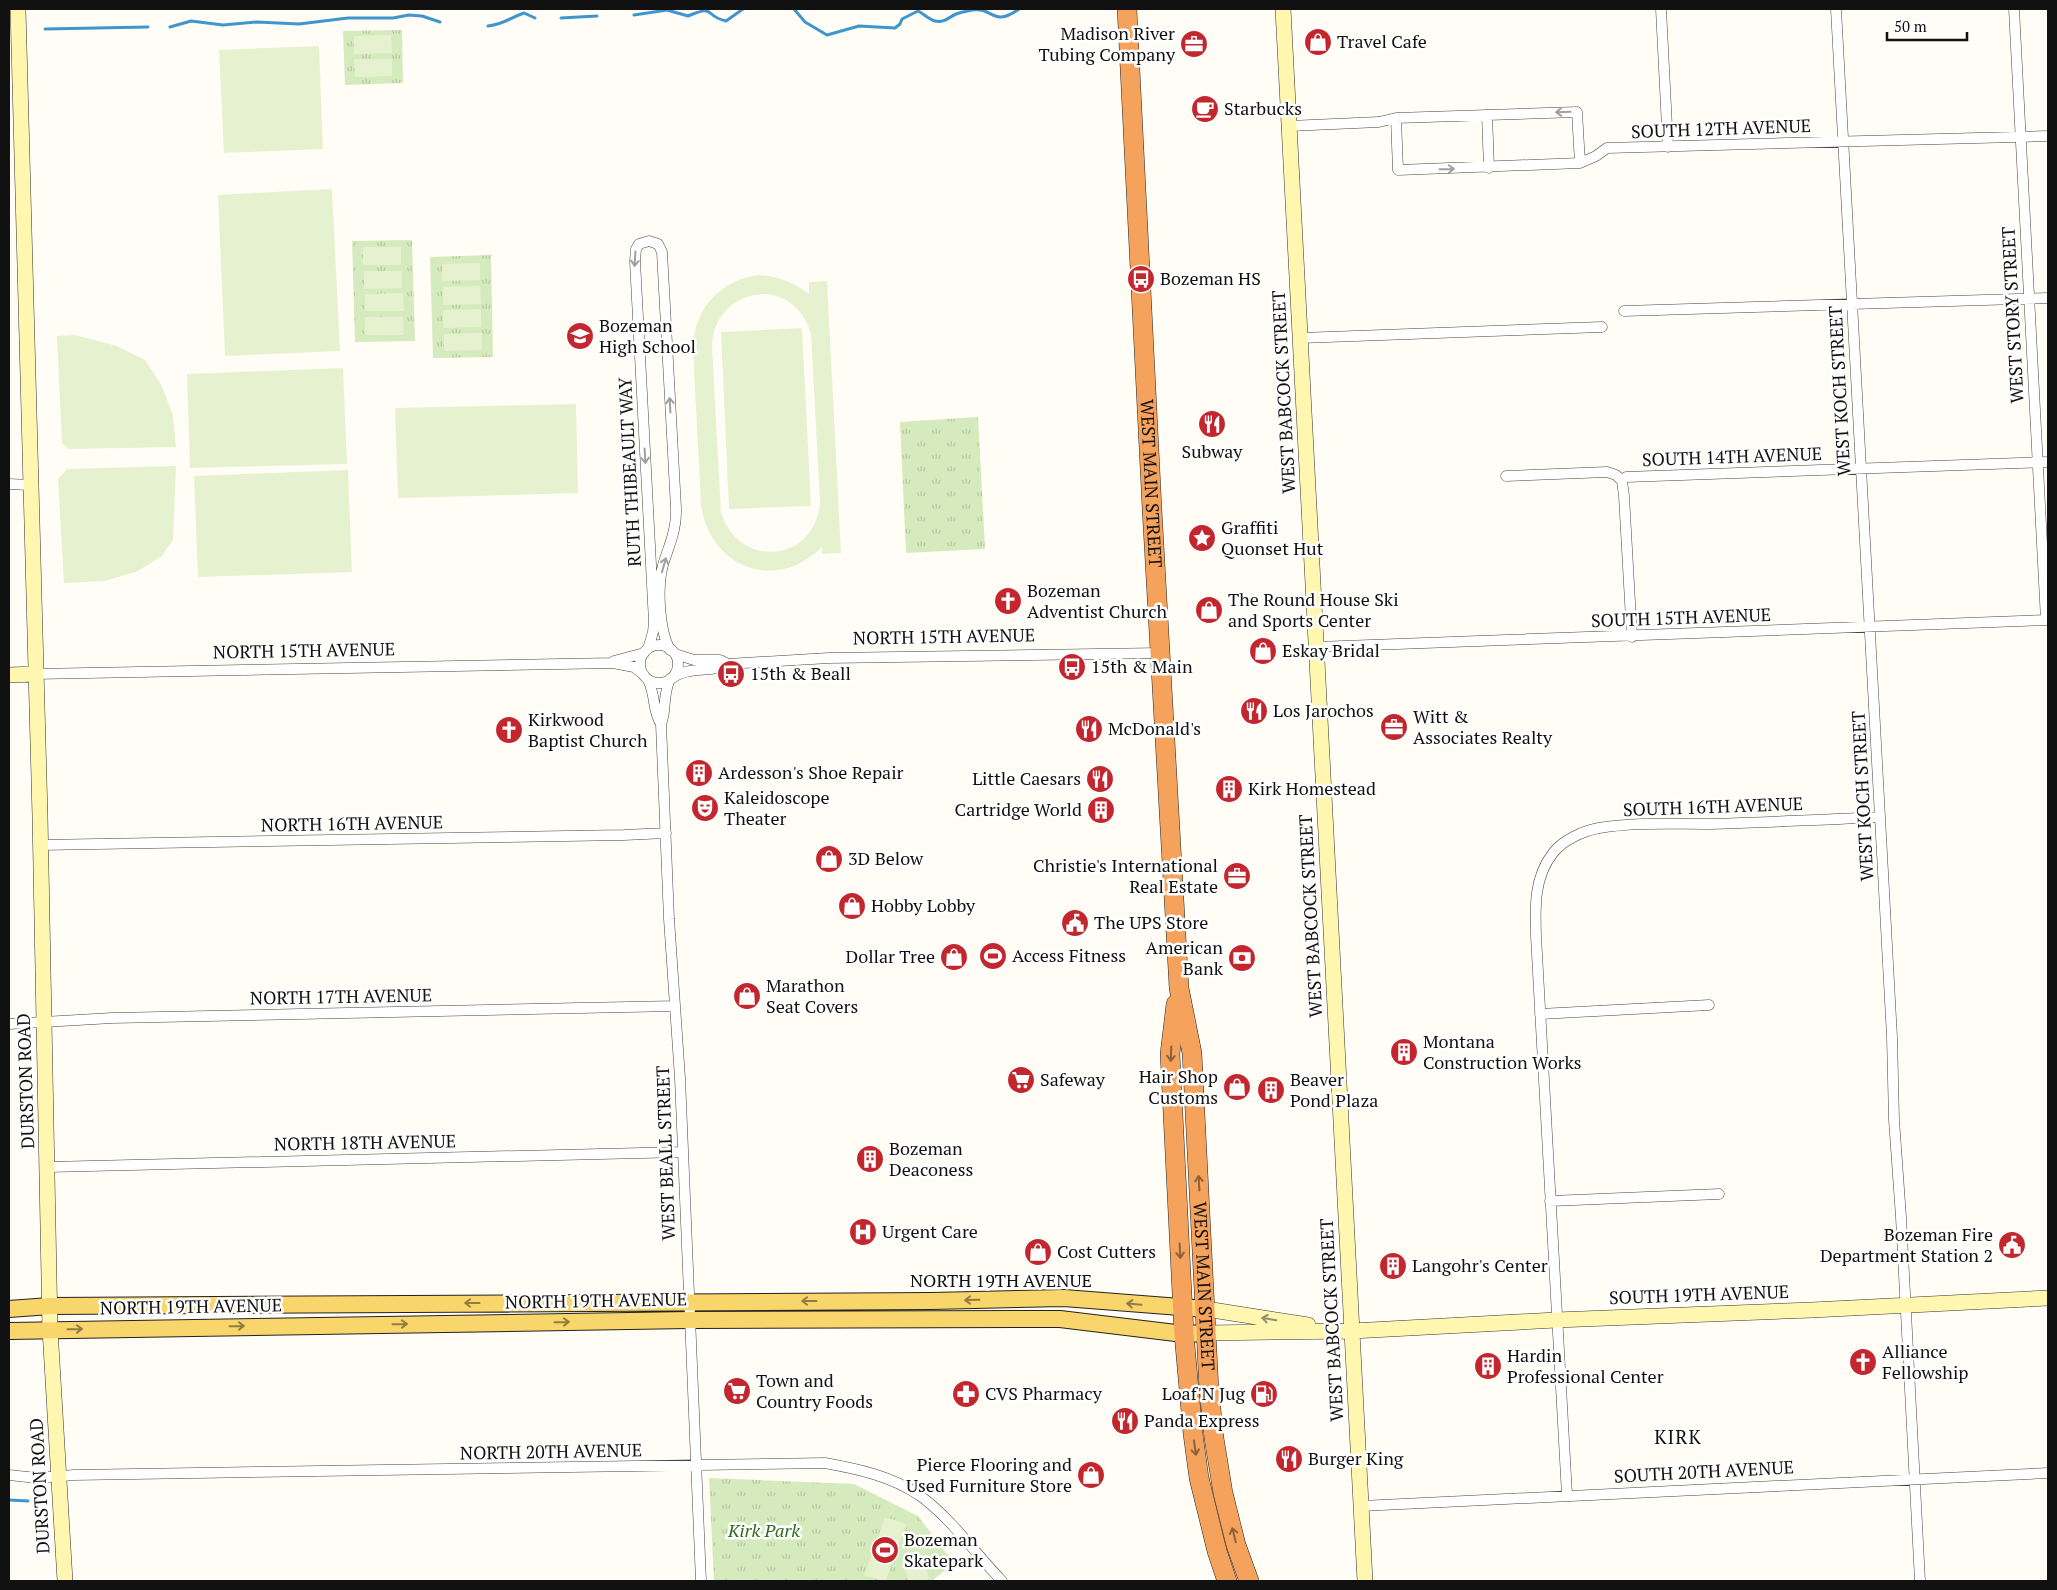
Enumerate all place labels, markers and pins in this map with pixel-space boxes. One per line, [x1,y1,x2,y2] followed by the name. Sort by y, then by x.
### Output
[1039,21,1176,66] place label: Madison River Tubing Company
[1303,27,1333,57] shop icon: Travel Cafe
[1179,29,1209,59] office icon: Madison River Tubing Company
[1337,29,1427,53] place label: Travel Cafe
[1190,94,1220,124] cafe icon: Starbucks
[1224,96,1302,120] place label: Starbucks
[1126,264,1156,294] bus stop icon: Bozeman HS
[1160,266,1261,290] place label: Bozeman HS
[599,313,696,358] place label: Bozeman High School
[565,321,595,351] school or university icon: Bozeman High School
[1197,409,1227,439] restaurant icon: Subway
[1182,439,1243,463] place label: Subway
[1221,515,1324,560] place label: Graffiti Quonset Hut
[1187,523,1217,553] place icon: Graffiti Quonset Hut
[1027,578,1168,623] place label: Bozeman Adventist Church
[993,586,1023,616] church icon: Bozeman Adventist Church
[1228,587,1399,632] place label: The Round House Ski and Sports Center
[1194,595,1224,625] shop icon: The Round House Ski and Sports Center
[1248,636,1278,666] shop icon: Eskay Bridal
[1282,638,1380,662] place label: Eskay Bridal
[1057,652,1087,682] bus stop icon: 15th & Main
[1091,654,1193,678] place label: 15th & Main
[716,659,746,689] bus stop icon: 15th & Beall
[750,661,851,685] place label: 15th & Beall
[1239,696,1269,726] restaurant icon: Los Jarochos
[1273,698,1374,722] place label: Los Jarochos
[1413,704,1553,749] place label: Witt & Associates Realty
[528,707,648,752] place label: Kirkwood Baptist Church
[1379,712,1409,742] office icon: Witt & Associates Realty
[1074,714,1104,744] restaurant icon: McDonald's
[494,715,524,745] church icon: Kirkwood Baptist Church
[1108,716,1201,740] place label: McDonald's
[684,758,714,788] building icon: Ardesson's Shoe Repair
[718,760,904,784] place label: Ardesson's Shoe Repair
[1085,764,1115,794] restaurant icon: Little Caesars
[972,766,1081,790] place label: Little Caesars
[1214,774,1244,804] building icon: Kirk Homestead
[1248,776,1376,800] place label: Kirk Homestead
[724,785,830,830] place label: Kaleidoscope Theater
[690,793,720,823] theatre icon: Kaleidoscope Theater
[1086,795,1116,825] building icon: Cartridge World
[955,797,1082,821] place label: Cartridge World
[814,844,844,874] shop icon: 3D Below
[848,846,924,870] place label: 3D Below
[1033,853,1218,898] place label: Christie's International Real Estate
[1222,861,1252,891] office icon: Christie's International Real Estate
[837,891,867,921] shop icon: Hobby Lobby
[871,893,976,917] place label: Hobby Lobby
[1060,908,1090,938] public building icon: The UPS Store
[1094,910,1208,934] place label: The UPS Store
[1146,935,1224,980] place label: American Bank
[978,941,1008,971] sports icon: Access Fitness
[939,942,969,972] shop icon: Dollar Tree
[1012,943,1126,967] place label: Access Fitness
[1227,943,1257,973] bank icon: American Bank
[845,944,935,968] place label: Dollar Tree
[766,973,858,1018] place label: Marathon Seat Covers
[732,981,762,1011] shop icon: Marathon Seat Covers
[1423,1029,1582,1074] place label: Montana Construction Works
[1389,1037,1419,1067] building icon: Montana Construction Works
[1139,1064,1218,1109] place label: Hair Shop Customs
[1006,1065,1036,1095] supermarket icon: Safeway
[1040,1067,1106,1091] place label: Safeway
[1290,1067,1378,1112] place label: Beaver Pond Plaza
[1222,1072,1252,1102] shop icon: Hair Shop Customs
[1256,1075,1286,1105] building icon: Beaver Pond Plaza
[889,1136,973,1181] place label: Bozeman Deaconess
[855,1144,885,1174] building icon: Bozeman Deaconess
[848,1217,878,1247] hospital icon: Urgent Care
[882,1219,978,1243] place label: Urgent Care
[1820,1222,1993,1267] place label: Bozeman Fire Department Station 2
[1997,1230,2027,1260] public building icon: Bozeman Fire Department Station 2
[1023,1237,1053,1267] shop icon: Cost Cutters
[1057,1239,1156,1263] place label: Cost Cutters
[1378,1251,1408,1281] building icon: Langohr's Center
[1412,1253,1548,1277] place label: Langohr's Center
[1882,1339,1969,1384] place label: Alliance Fellowship
[1507,1343,1664,1388] place label: Hardin Professional Center
[1848,1347,1878,1377] church icon: Alliance Fellowship
[1473,1351,1503,1381] building icon: Hardin Professional Center
[756,1368,873,1413] place label: Town and Country Foods
[722,1376,752,1406] supermarket icon: Town and Country Foods
[951,1379,981,1409] pharmacy icon: CVS Pharmacy
[1249,1379,1279,1409] fuel station icon: Loaf'N Jug
[985,1381,1103,1405] place label: CVS Pharmacy
[1162,1381,1246,1405] place label: Loaf'N Jug
[1110,1406,1140,1436] restaurant icon: Panda Express
[1144,1408,1260,1432] place label: Panda Express
[1274,1444,1304,1474] restaurant icon: Burger King
[1308,1446,1404,1470] place label: Burger King
[906,1452,1072,1497] place label: Pierce Flooring and Used Furniture Store
[1076,1460,1106,1490] shop icon: Pierce Flooring and Used Furniture Store
[904,1527,984,1572] place label: Bozeman Skatepark
[870,1535,900,1565] sports icon: Bozeman Skatepark

